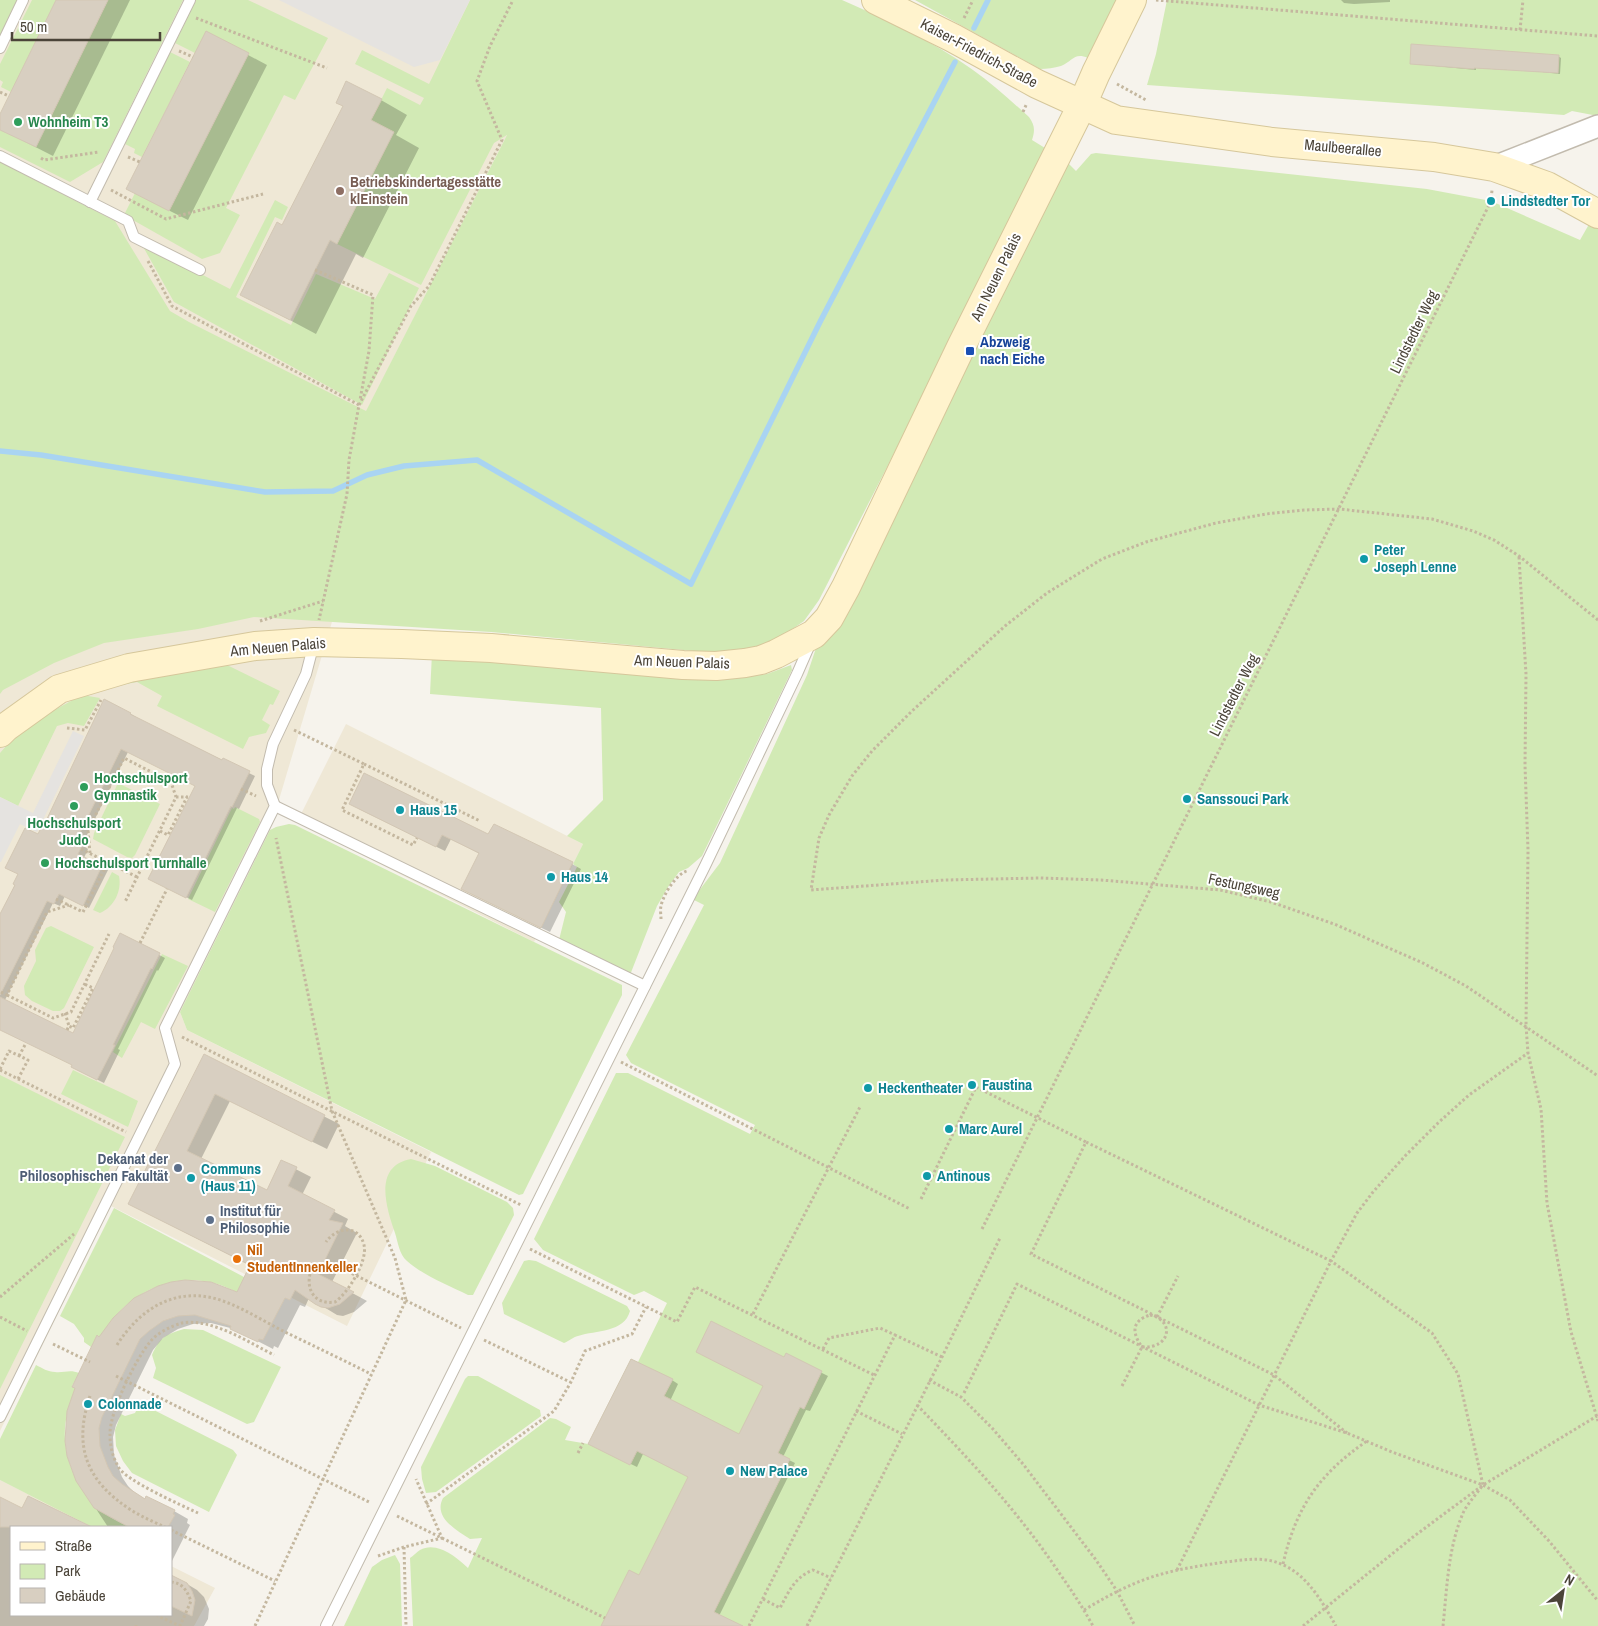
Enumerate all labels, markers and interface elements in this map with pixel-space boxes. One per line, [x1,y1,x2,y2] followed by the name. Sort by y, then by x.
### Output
[12,10,160,42] scale bar
[917,13,1042,92] street label: Kaiser-Friedrich-Straße
[20,16,47,37] text: 50 m
[28,111,109,132] place label: Wohnheim T3
[12,116,24,128] marker: Wohnheim T3
[1304,134,1383,161] street label: Maulbeerallee
[350,171,501,209] place label: Betriebskindertagesstätte klEinstein
[334,185,346,197] marker: Betriebskindertagesstätte klEinstein
[1501,190,1591,211] place label: Lindstedter Tor
[1485,195,1497,207] marker: Lindstedter Tor
[965,229,1026,325] street label: Am Neuen Palais
[1384,287,1443,377] street label: Lindstedter Weg
[980,331,1045,369] place label: Abzweig nach Eiche
[964,345,976,357] marker: Abzweig nach Eiche
[1374,539,1457,577] place label: Peter Joseph Lenne
[1358,553,1370,565] marker: Peter Joseph Lenne
[228,632,327,661] street label: Am Neuen Palais
[633,649,730,674] street label: Am Neuen Palais
[1204,650,1263,740] street label: Lindstedter Weg
[94,767,188,805] place label: Hochschulsport Gymnastik
[78,781,90,793] marker: Hochschulsport Gymnastik
[1197,788,1289,809] place label: Sanssouci Park
[1181,793,1193,805] marker: Sanssouci Park
[410,799,457,820] place label: Haus 15
[68,800,80,812] marker: Hochschulsport Judo
[394,804,406,816] marker: Haus 15
[27,812,121,850] place label: Hochschulsport Judo
[55,852,207,873] place label: Hochschulsport Turnhalle
[39,857,51,869] marker: Hochschulsport Turnhalle
[561,866,608,887] place label: Haus 14
[1206,868,1282,903] street label: Festungsweg
[545,871,557,883] marker: Haus 14
[982,1074,1032,1095] place label: Faustina
[878,1077,963,1098] place label: Heckentheater
[966,1079,978,1091] marker: Faustina
[862,1082,874,1094] marker: Heckentheater
[959,1118,1022,1139] place label: Marc Aurel
[943,1123,955,1135] marker: Marc Aurel
[20,1148,168,1186] place label: Dekanat der Philosophischen Fakultät
[201,1158,261,1196] place label: Communs (Haus 11)
[172,1162,184,1174] marker: Dekanat der Philosophischen Fakultät
[937,1165,990,1186] place label: Antinous
[921,1170,933,1182] marker: Antinous
[185,1172,197,1184] marker: Communs (Haus 11)
[220,1200,290,1238] place label: Institut für Philosophie
[204,1214,216,1226] marker: Institut für Philosophie
[247,1239,358,1277] place label: Nil StudentInnenkeller
[231,1253,243,1265] marker: Nil StudentInnenkeller
[98,1393,162,1414] place label: Colonnade
[82,1398,94,1410] marker: Colonnade
[740,1460,808,1481] place label: New Palace
[724,1465,736,1477] marker: New Palace
[10,1526,172,1616] legend
[55,1535,92,1556] text: Straße
[55,1560,81,1581] text: Park
[1538,1566,1588,1616] north arrow
[1561,1570,1578,1590] text: N
[55,1585,106,1606] text: Gebäude

